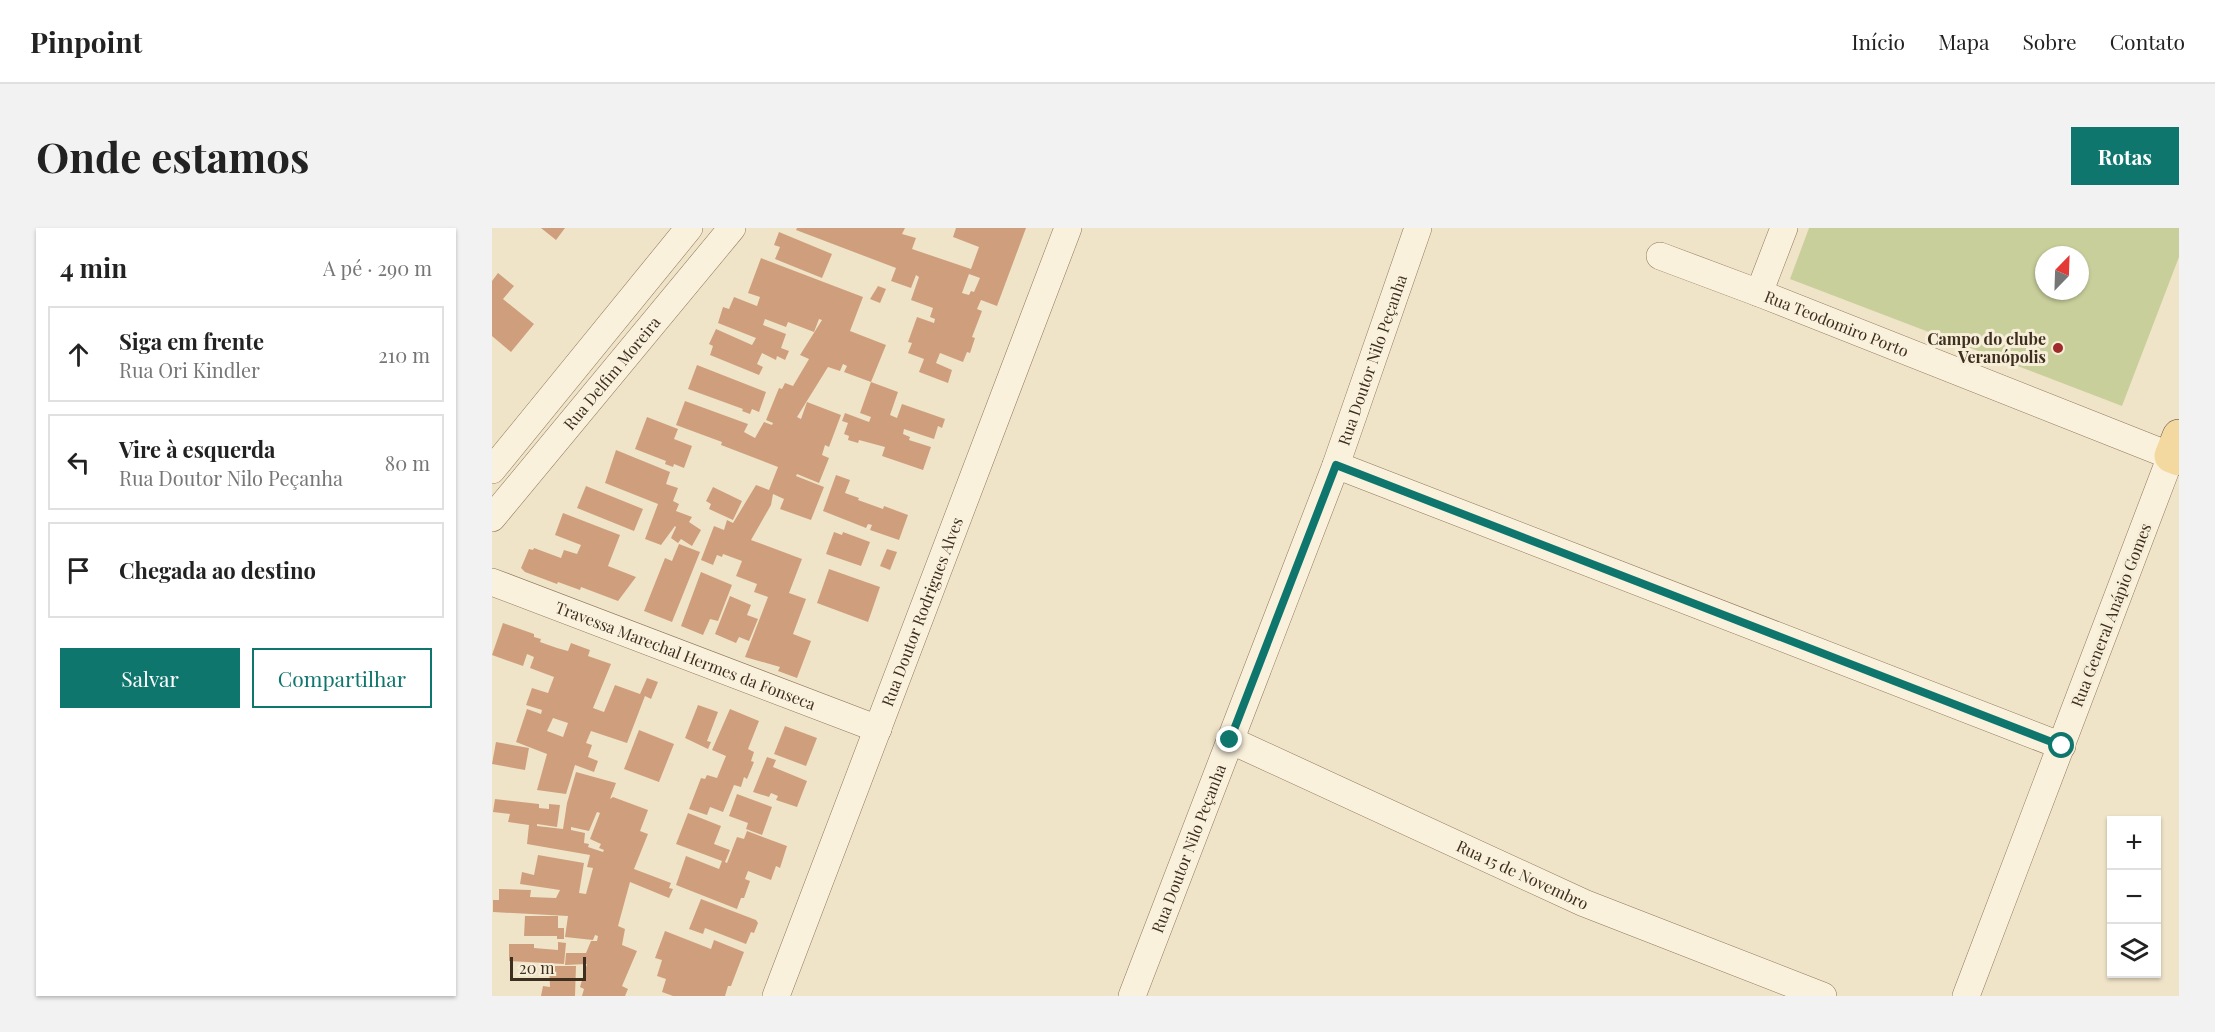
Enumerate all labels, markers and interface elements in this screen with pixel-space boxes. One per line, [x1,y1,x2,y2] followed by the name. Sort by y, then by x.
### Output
[30,23,142,60] text: Pinpoint
[1851,27,1905,55] text: Início
[1938,27,1989,55] text: Mapa
[2022,27,2077,55] text: Sobre
[2110,27,2185,55] text: Contato
[2071,127,2179,185] button: Rotas
[36,128,309,184] text: Onde estamos
[2035,246,2089,300] north arrow
[60,250,127,285] text: 4 min
[323,254,432,281] text: A pé · 290 m
[1333,272,1411,448] street label: Rua Doutor Nilo Peçanha
[1762,285,1912,361] street label: Rua Teodomiro Porto
[558,312,665,434] street label: Rua Delfim Moreira
[119,326,264,356] text: Siga em frente
[1927,328,2046,367] place label: Campo do clube Veranópolis
[62,338,95,371] icon: ahead
[378,341,430,368] text: 210 m
[2051,341,2065,355] marker: Campo do clube Veranópolis
[119,356,260,383] text: Rua Ori Kindler
[119,434,276,464] text: Vire à esquerda
[62,446,95,479] icon: left
[385,449,430,476] text: 80 m
[119,464,343,491] text: Rua Doutor Nilo Peçanha
[876,514,967,709] street label: Rua Doutor Rodrigues Alves
[2066,520,2155,710] street label: Rua General Anápio Gomes
[62,554,95,587] icon: arrive
[119,555,316,585] text: Chegada ao destino
[552,596,819,714] street label: Travessa Marechal Hermes da Fonseca
[60,648,240,708] button: Salvar
[252,648,432,708] button: Compartilhar
[1216,726,1242,752] route end
[2048,732,2074,758] route start
[1146,761,1230,936] street label: Rua Doutor Nilo Peçanha
[2107,816,2161,978] map controls
[2107,816,2161,870] button: +
[1453,835,1592,914] street label: Rua 15 de Novembro
[2107,870,2161,924] button: −
[2107,924,2161,978] button: layers
[510,954,586,982] scale bar
[519,957,554,978] text: 20 m

